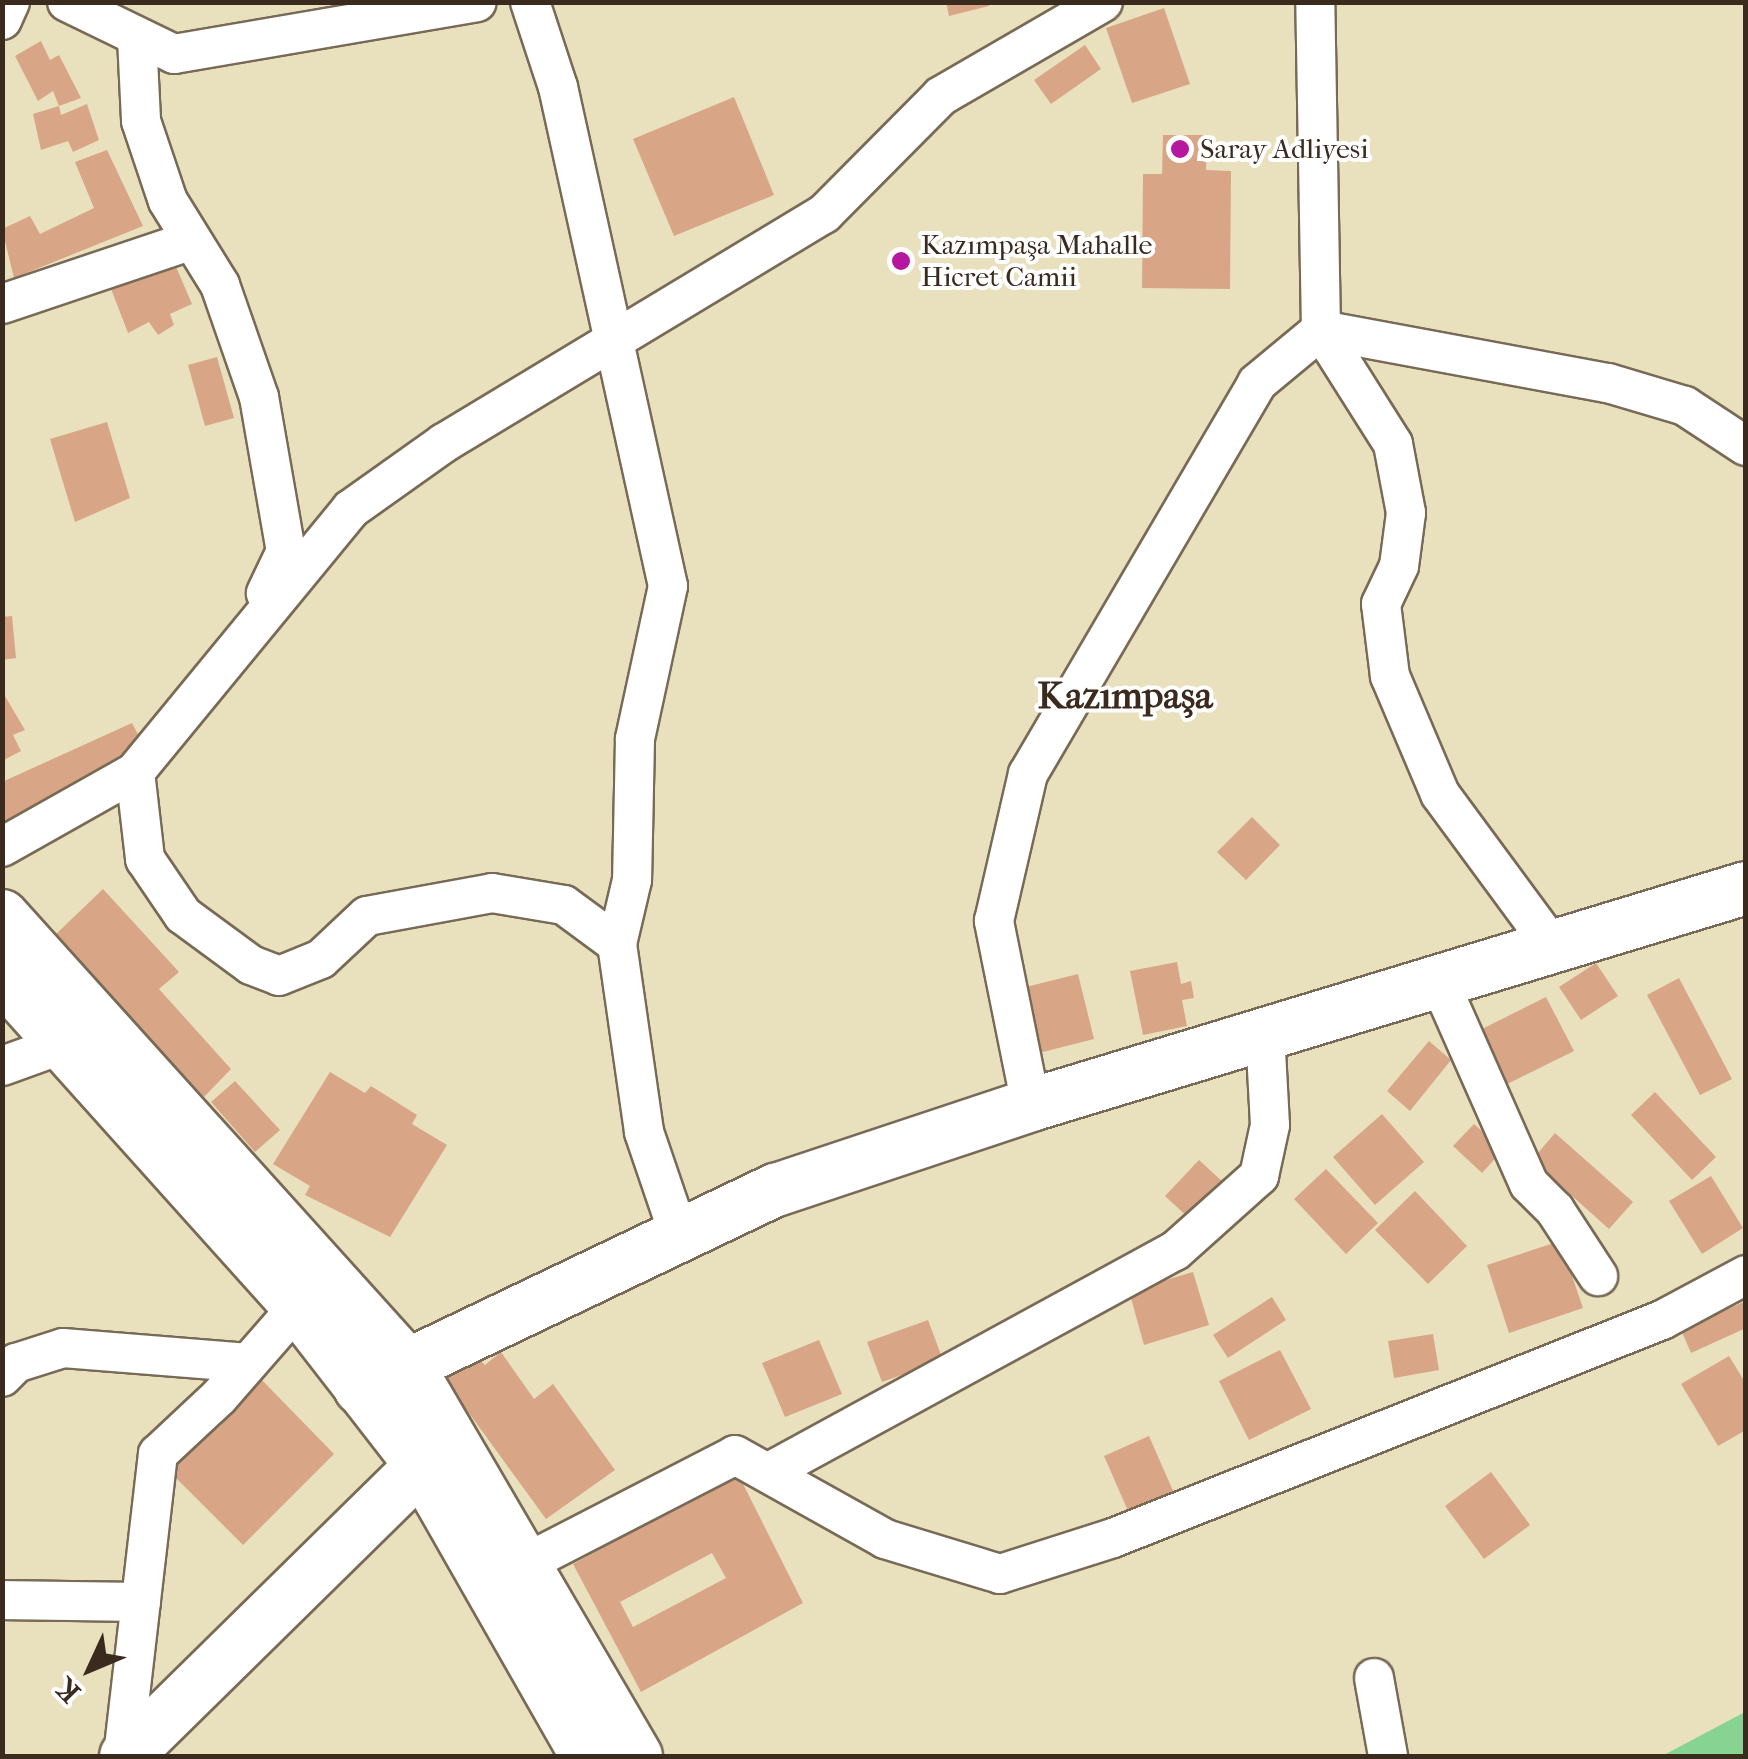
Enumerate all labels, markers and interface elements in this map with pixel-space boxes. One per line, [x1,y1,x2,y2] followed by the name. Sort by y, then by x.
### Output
[1200,132,1368,166] place label: Saray Adliyesi
[1169,138,1191,160] marker: Saray Adliyesi
[921,228,1152,294] place label: Kazımpaşa Mahalle Hicret Camii
[890,250,912,272] marker: Kazımpaşa Mahalle Hicret Camii
[1037,673,1213,719] district label: Kazımpaşa
[40,1619,140,1719] north arrow
[49,1671,87,1709] text: K

